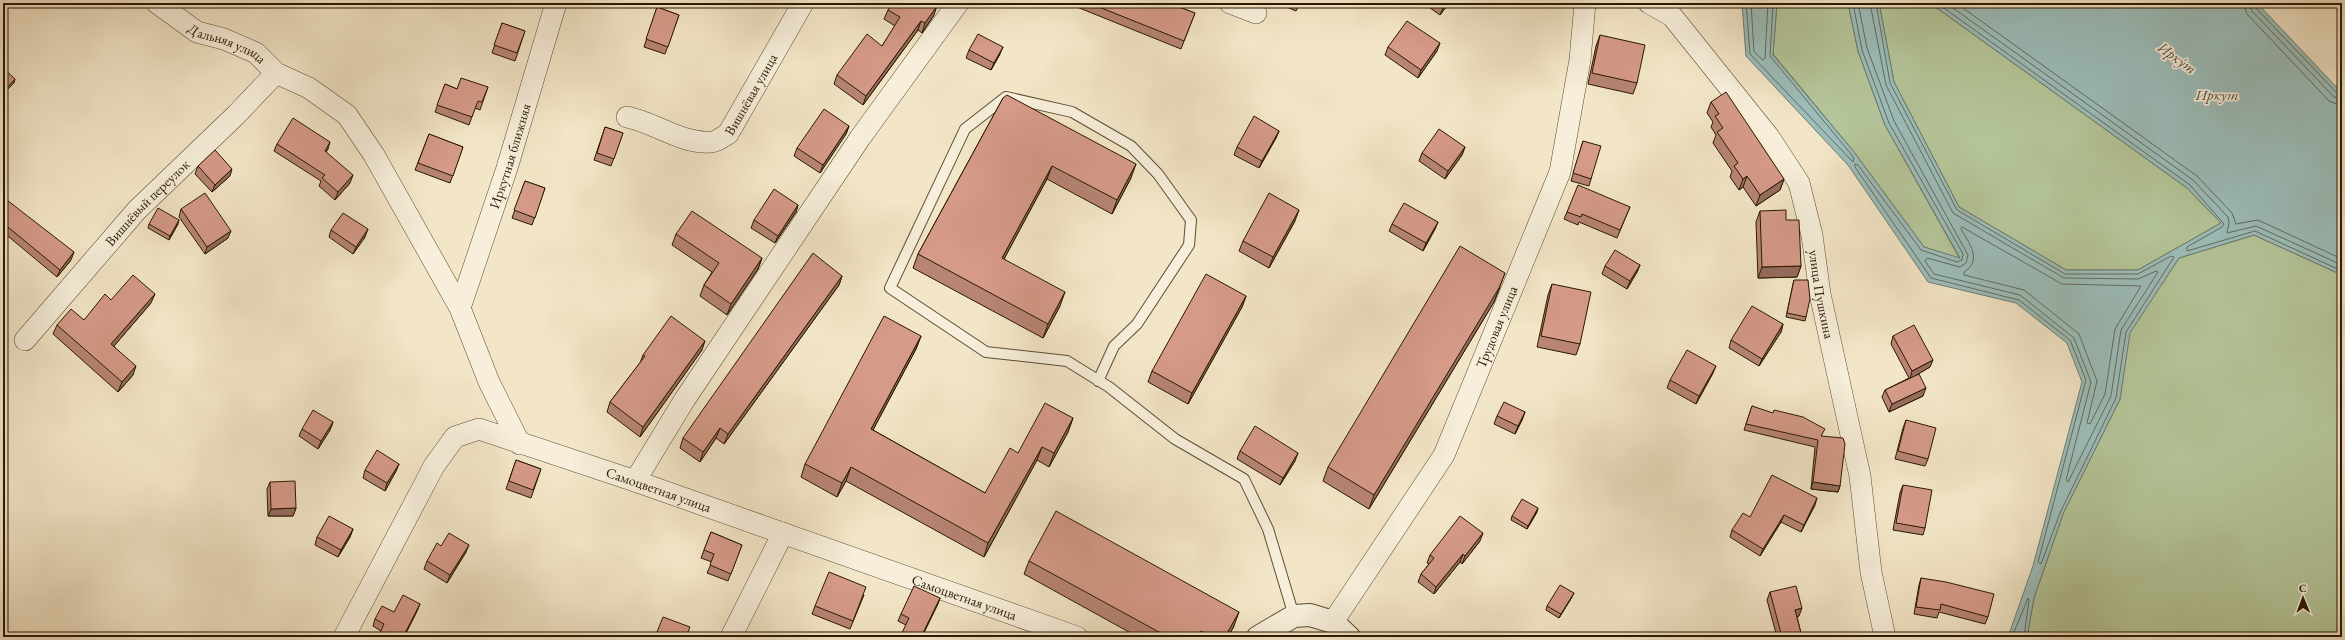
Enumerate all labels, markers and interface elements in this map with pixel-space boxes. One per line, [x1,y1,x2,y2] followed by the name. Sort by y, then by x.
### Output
[184,19,271,68] street label: Дальняя улица
[2154,37,2200,78] water label: Ирку́т
[720,50,781,138] street label: Вишнёвая улица
[2194,85,2239,104] water label: Иркут
[485,101,535,211] street label: Иркутная ближняя
[101,155,194,250] street label: Вишнёвый переулок
[1805,249,1839,341] street label: улица Пушкина
[1472,283,1522,371] street label: Трудовая улица
[604,463,714,516] street label: Самоцветная улица
[909,570,1020,624] street label: Самоцветная улица
[2283,578,2323,618] north arrow
[2299,581,2307,595] text: С

